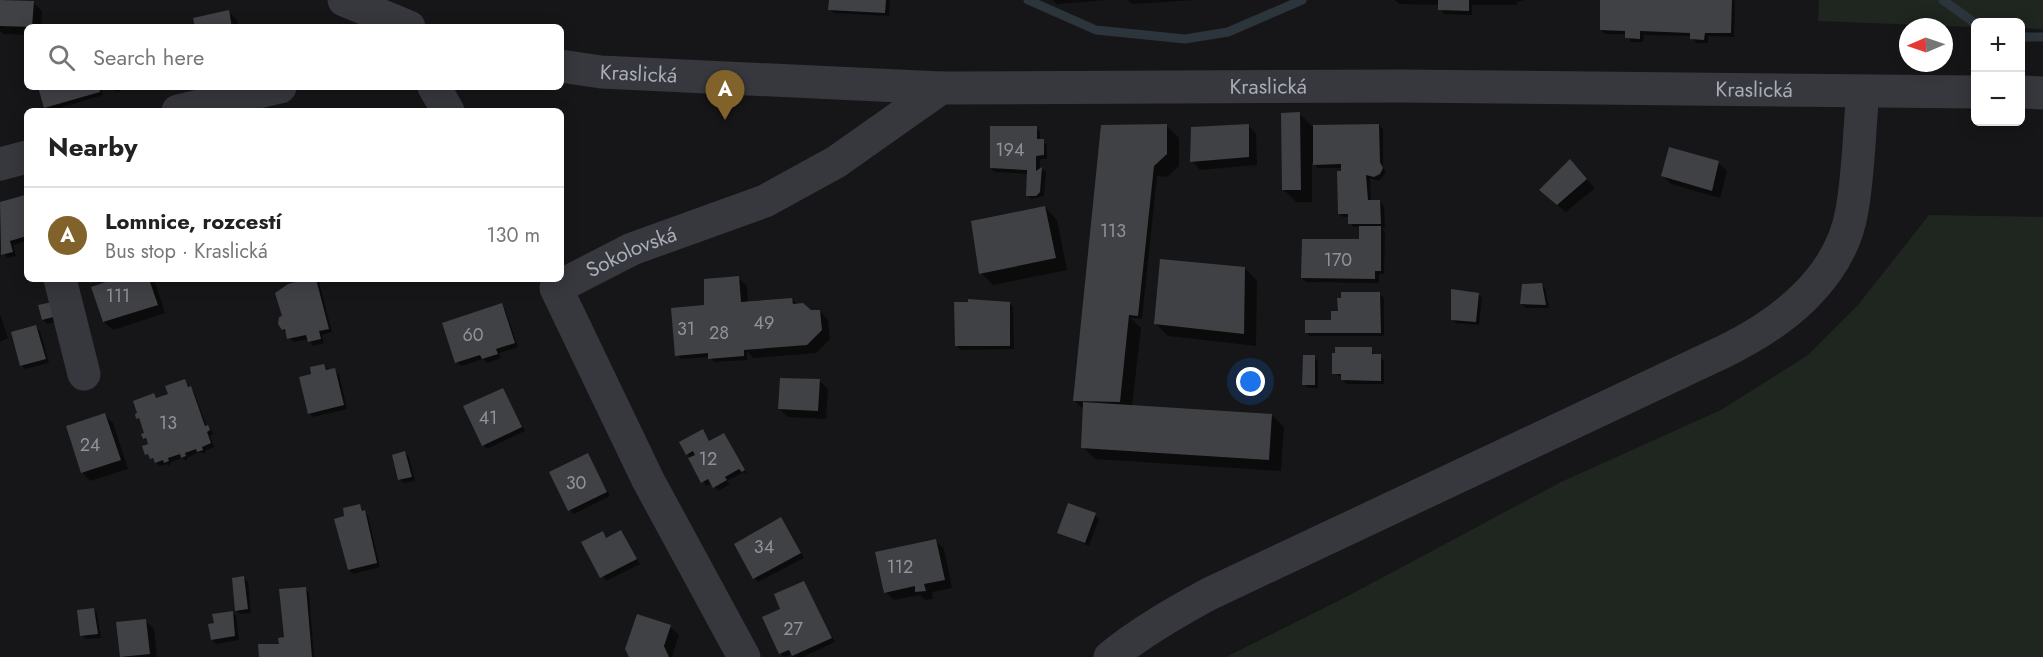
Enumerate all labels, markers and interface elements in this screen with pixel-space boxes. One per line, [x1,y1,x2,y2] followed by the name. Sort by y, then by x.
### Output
[1899,18,1953,72] north arrow
[1971,18,2025,126] map controls
[1971,18,2025,72] button: +
[24,24,564,90] search box
[45,41,78,74] icon: search
[93,41,204,73] text: Search here
[599,57,678,91] street label: Kraslická
[706,70,744,120] pin: A
[1229,71,1307,102] street label: Kraslická
[1971,72,2025,126] button: −
[1715,74,1793,105] street label: Kraslická
[48,128,137,166] text: Nearby
[996,137,1024,163] house number: 194
[105,205,282,237] text: Lomnice, rozcestí
[1100,218,1126,244] house number: 113
[581,219,681,285] street label: Sokolovská
[60,221,75,250] text: A
[486,221,540,250] text: 130 m
[105,237,268,266] text: Bus stop · Kraslická
[1324,247,1352,273] house number: 170
[106,283,130,309] house number: 111
[754,310,774,336] house number: 49
[677,316,695,342] house number: 31
[709,320,729,346] house number: 28
[462,322,484,348] house number: 60
[1236,367,1265,396] your location
[479,405,497,431] house number: 41
[159,410,177,436] house number: 13
[80,432,100,458] house number: 24
[699,446,717,472] house number: 12
[566,470,587,496] house number: 30
[754,534,774,560] house number: 34
[887,554,913,580] house number: 112
[783,616,803,642] house number: 27

